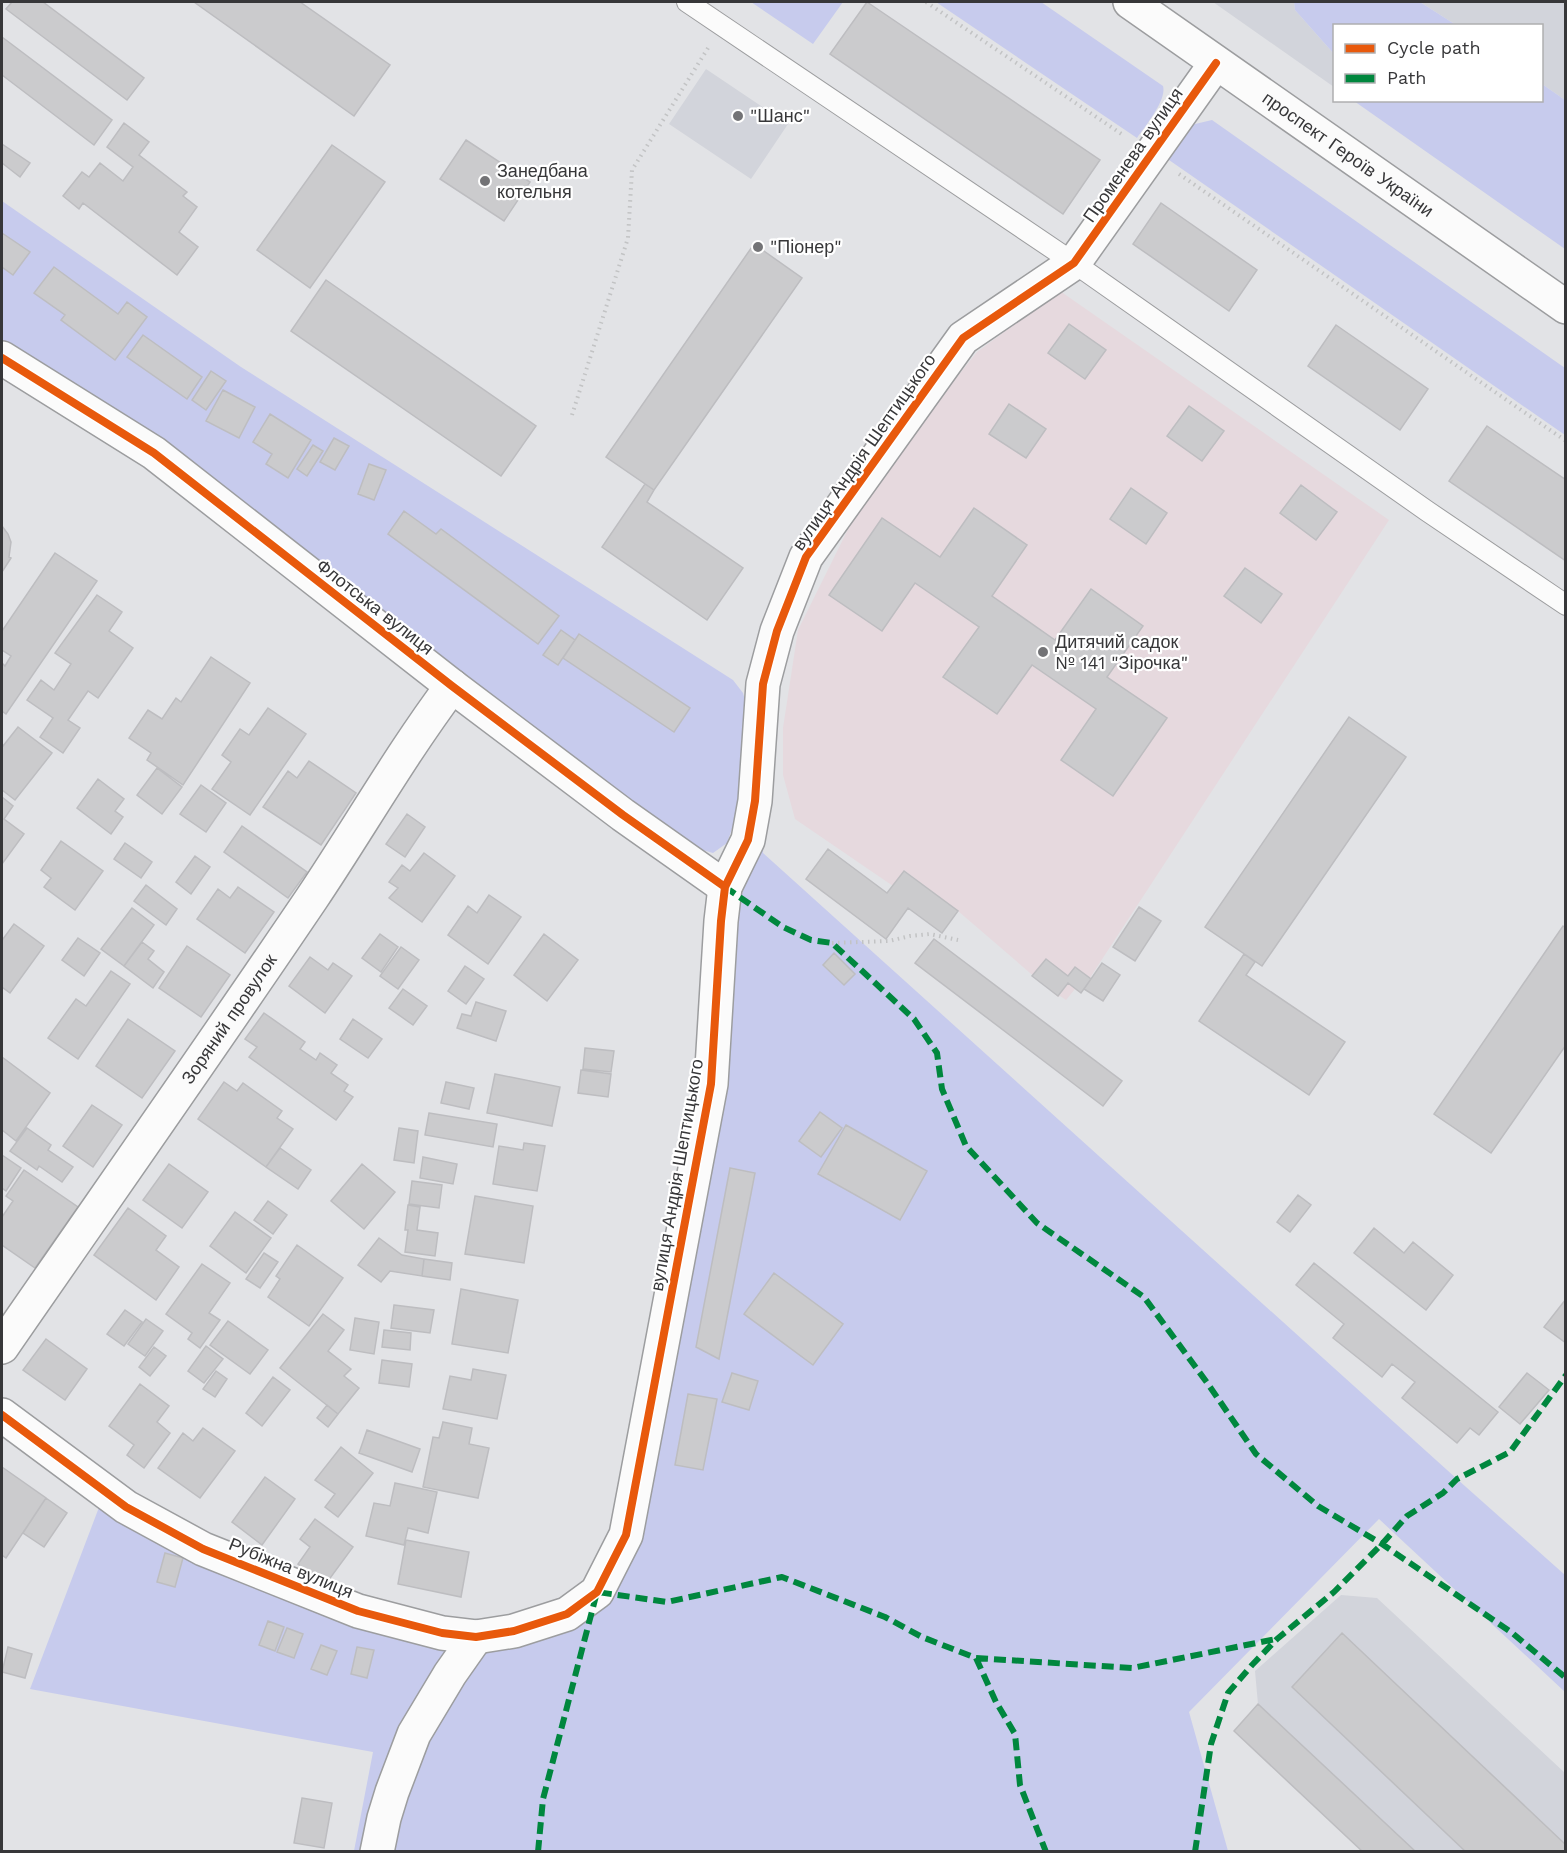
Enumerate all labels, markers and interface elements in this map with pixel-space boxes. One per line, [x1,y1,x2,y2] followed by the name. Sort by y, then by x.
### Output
[1333,24,1543,102] legend
[1387,37,1481,58] text: Cycle path
[1387,67,1427,88] text: Path
[1078,83,1187,226] street label: Променева вулиця
[1259,87,1438,221] street label: проспект Героїв України
[750,105,810,126] place label: "Шанс"
[731,109,745,123] marker: "Шанс"
[497,160,589,202] place label: Занедбана котельня
[478,174,492,188] marker: Занедбана котельня
[770,236,841,257] place label: "Піонер"
[751,240,765,254] marker: "Піонер"
[787,349,940,554] street label: вулиця Андрія Шептицького
[313,554,438,659] street label: Флотська вулиця
[1055,631,1188,673] place label: Дитячий садок № 141 "Зірочка"
[1036,645,1050,659] marker: Дитячий садок № 141 "Зірочка"
[177,950,281,1088] street label: Зоряний провулок
[646,1057,707,1293] street label: вулиця Андрія Шептицького
[226,1533,356,1602] street label: Рубіжна вулиця

